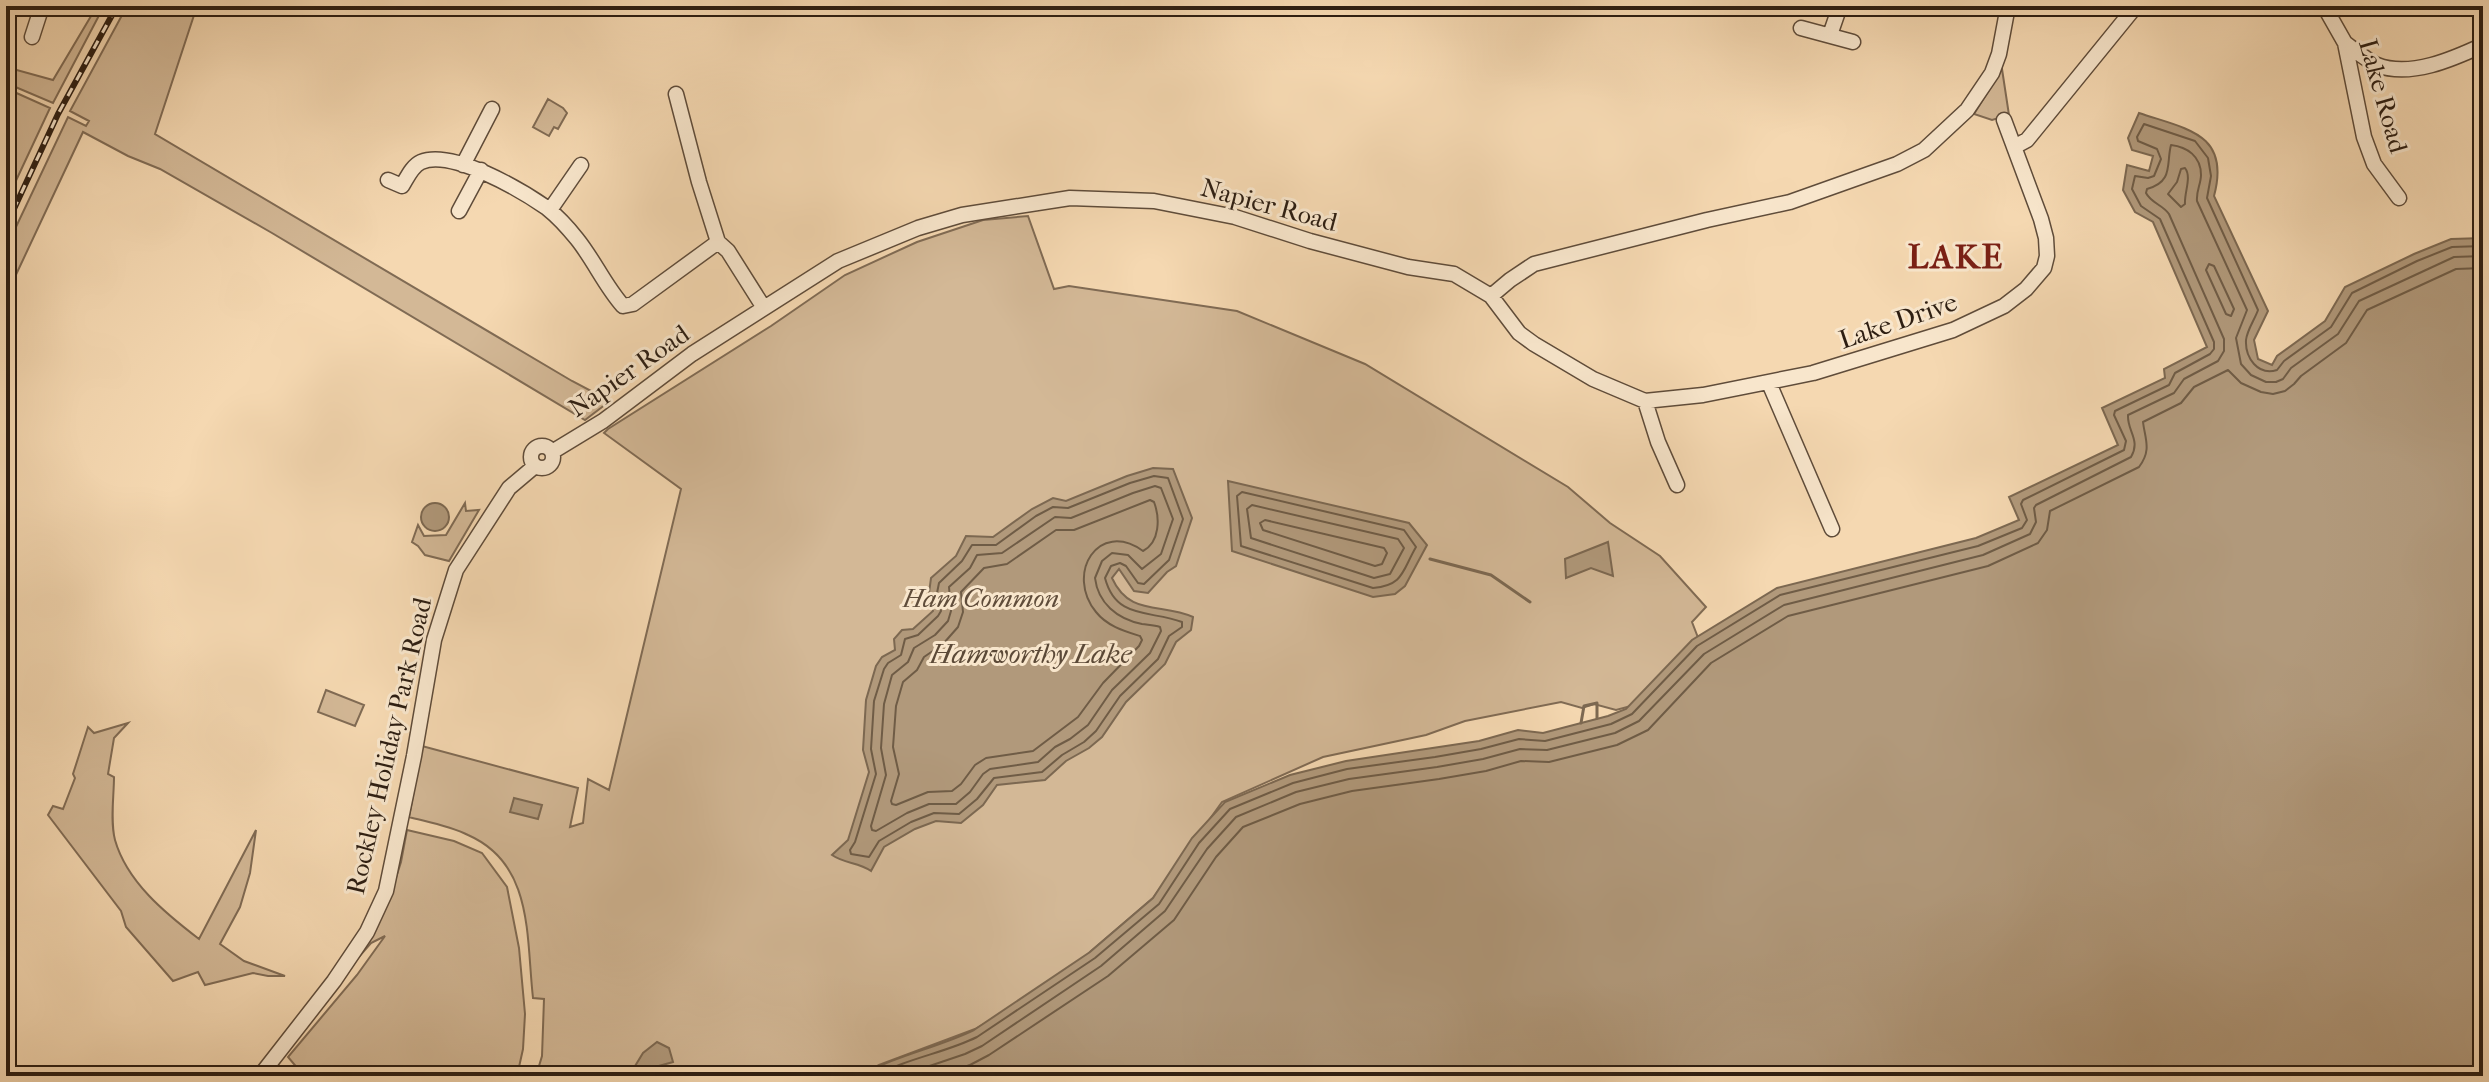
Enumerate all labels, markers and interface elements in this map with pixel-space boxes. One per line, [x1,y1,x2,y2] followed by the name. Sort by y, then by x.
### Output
[2352,35,2414,157] street label: Lake Road
[1197,172,1341,238] street label: Napier Road
[1908,237,2004,277] district label: LAKE
[1835,286,1961,356] street label: Lake Drive
[563,318,696,424] street label: Napier Road
[902,583,1059,614] park label: Ham Common
[340,594,438,897] street label: Rockley Holiday Park Road
[929,637,1133,670] water label: Hamworthy Lake

